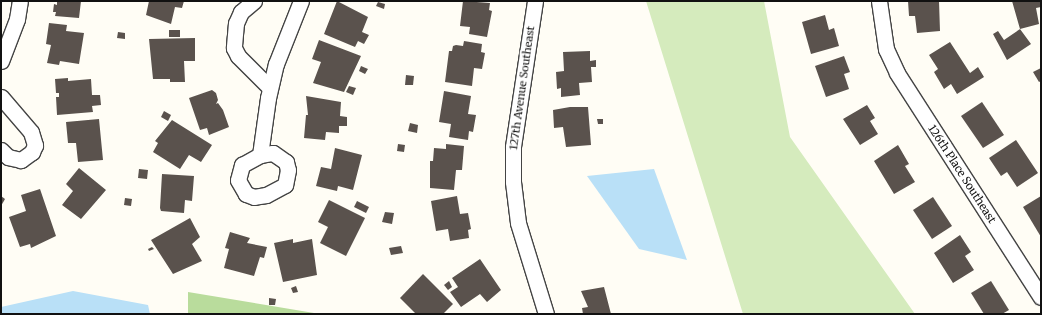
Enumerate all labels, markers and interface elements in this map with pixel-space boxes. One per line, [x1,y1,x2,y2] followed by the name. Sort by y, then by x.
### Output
[507,25,537,151] street label: 127th Avenue Southeast
[925,122,999,226] street label: 126th Place Southeast

